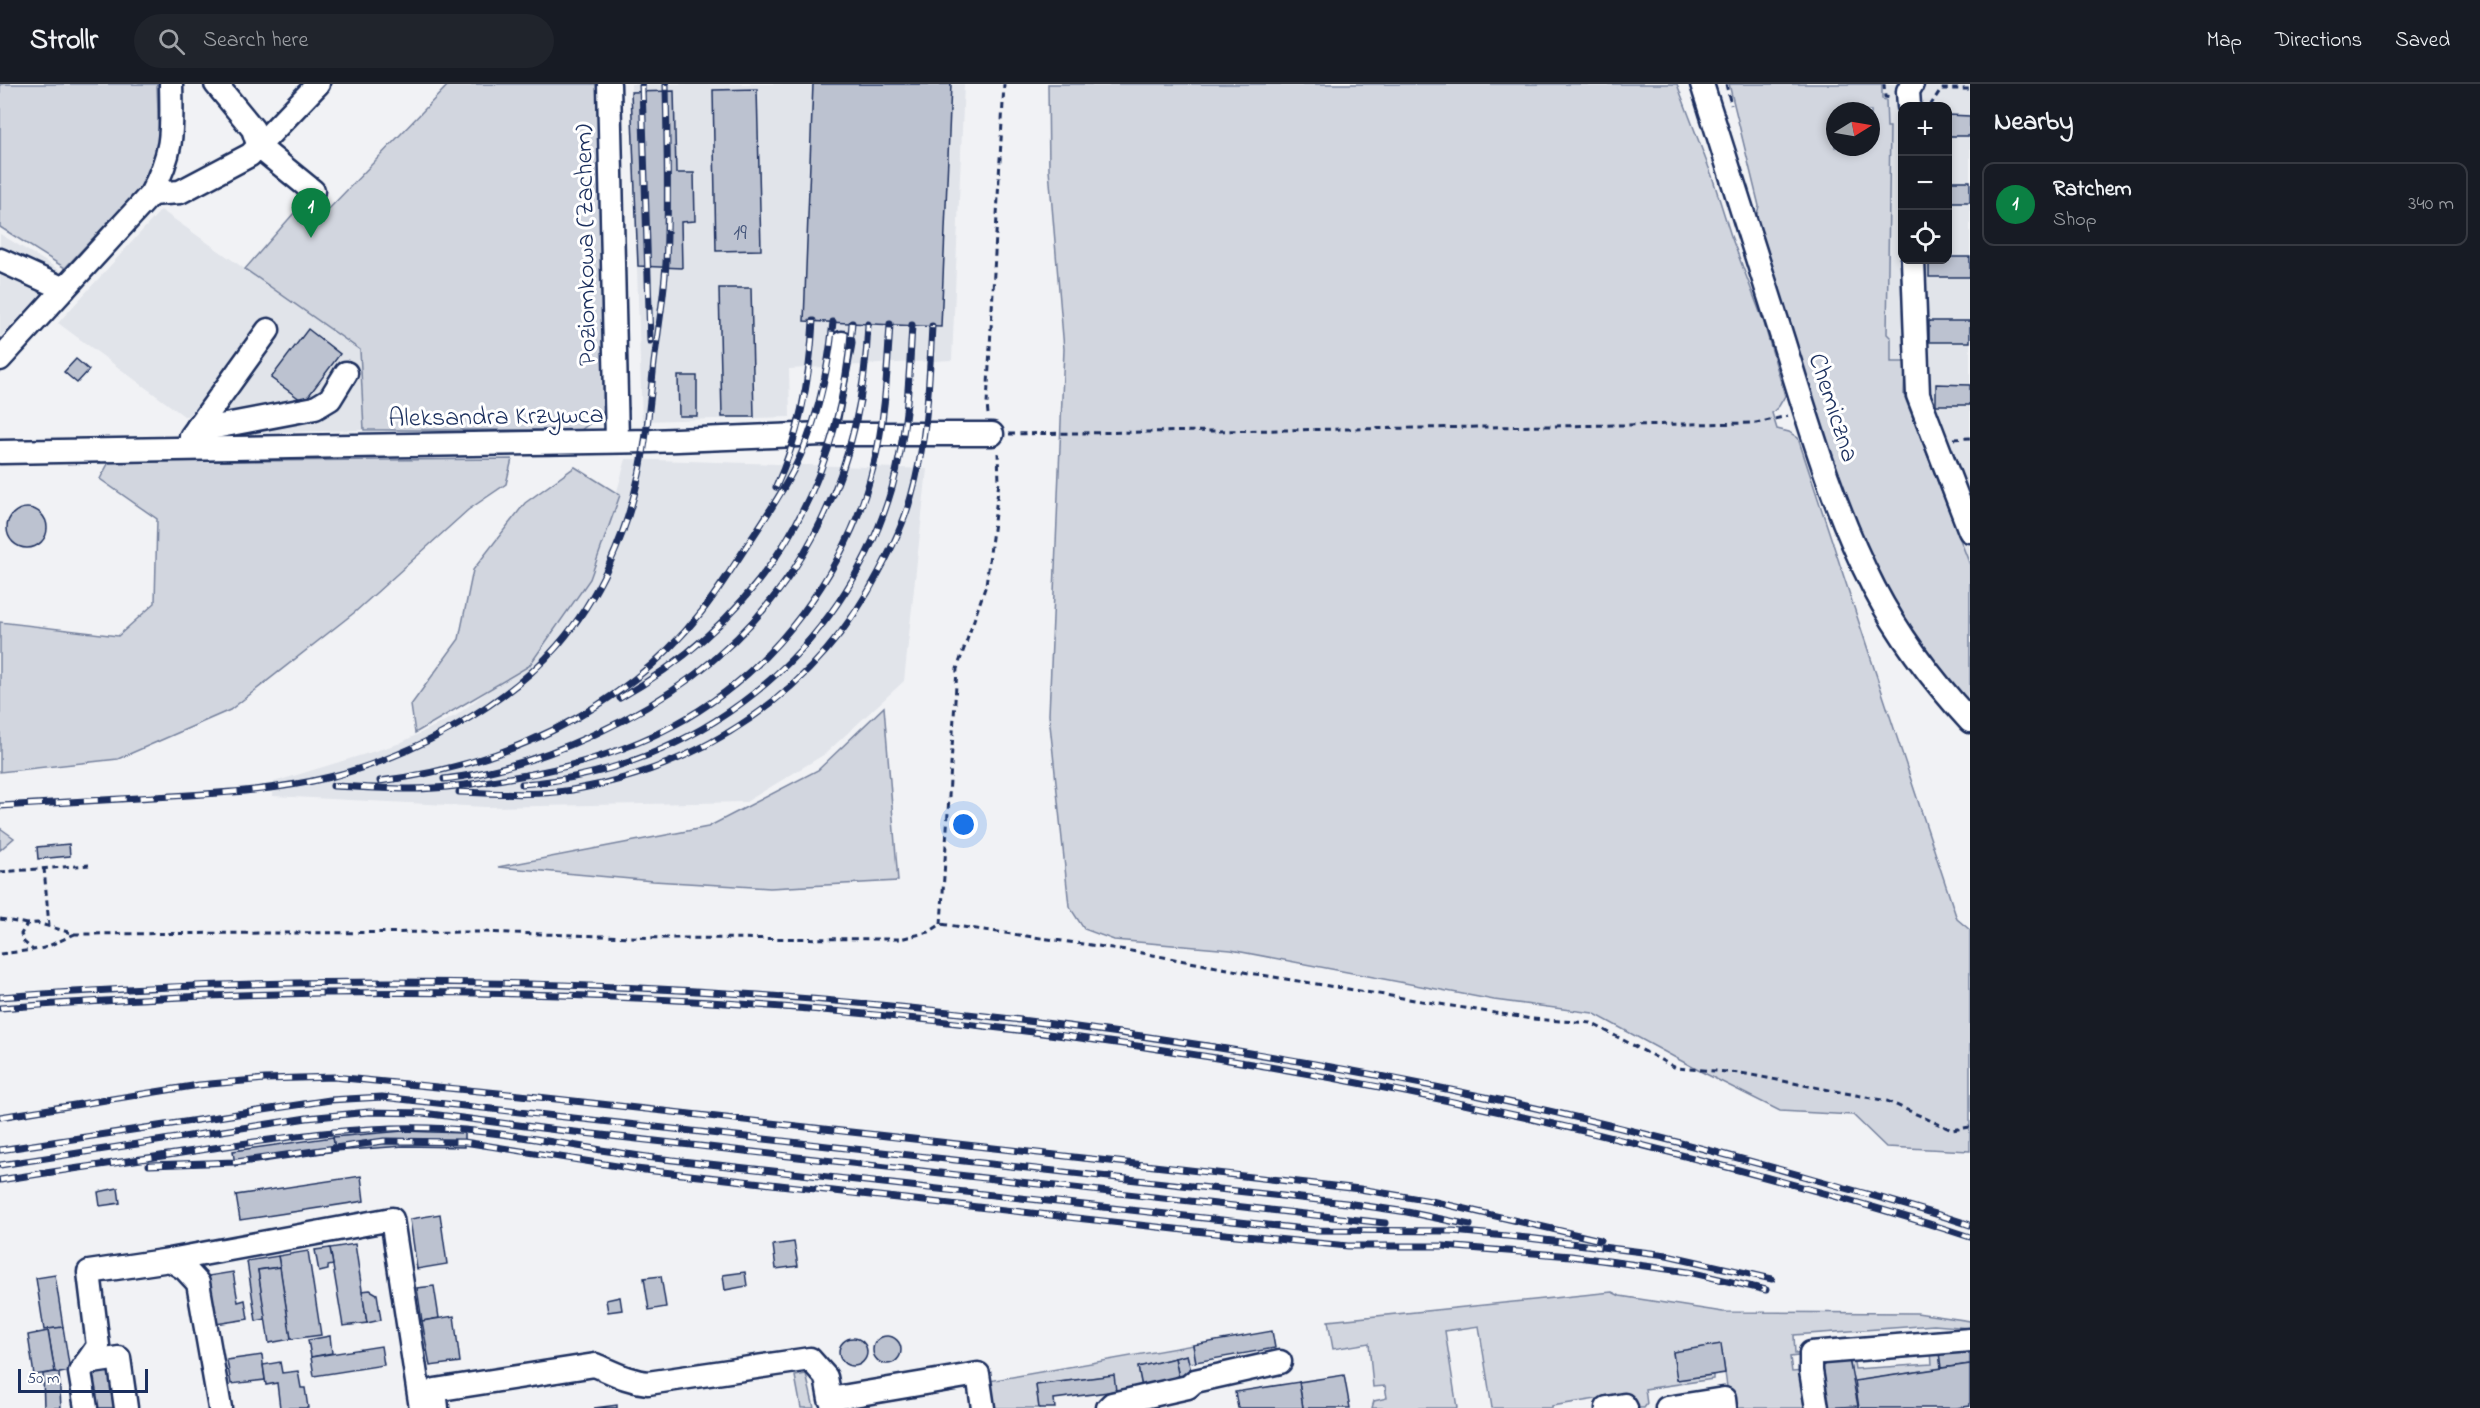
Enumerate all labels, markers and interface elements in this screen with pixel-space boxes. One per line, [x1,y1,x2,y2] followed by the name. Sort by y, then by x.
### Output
[134,14,554,68] search box
[30,21,98,62] text: Strollr
[155,25,188,58] icon: search
[203,25,308,57] text: Search here
[2206,26,2242,56] text: Map
[2275,26,2362,56] text: Directions
[2395,26,2450,56] text: Saved
[1826,102,1880,156] north arrow
[1898,102,1952,264] map controls
[1898,102,1952,156] button: +
[1994,104,2073,142] text: Nearby
[566,123,608,366] street label: Poziomkowa (Zachem)
[1898,156,1952,210] button: −
[2053,174,2132,206] text: Ratchem
[292,188,330,238] pin: 1
[2012,190,2019,219] text: 1
[2408,190,2454,219] text: 340 m
[2053,206,2097,235] text: Shop
[1898,210,1952,264] button: locate
[733,218,747,250] house number: 19
[1797,349,1868,467] street label: Chemiczna
[388,397,604,439] street label: Aleksandra Krzywca
[949,810,978,839] your location
[18,1366,148,1394] scale bar
[27,1367,59,1391] text: 50 m

